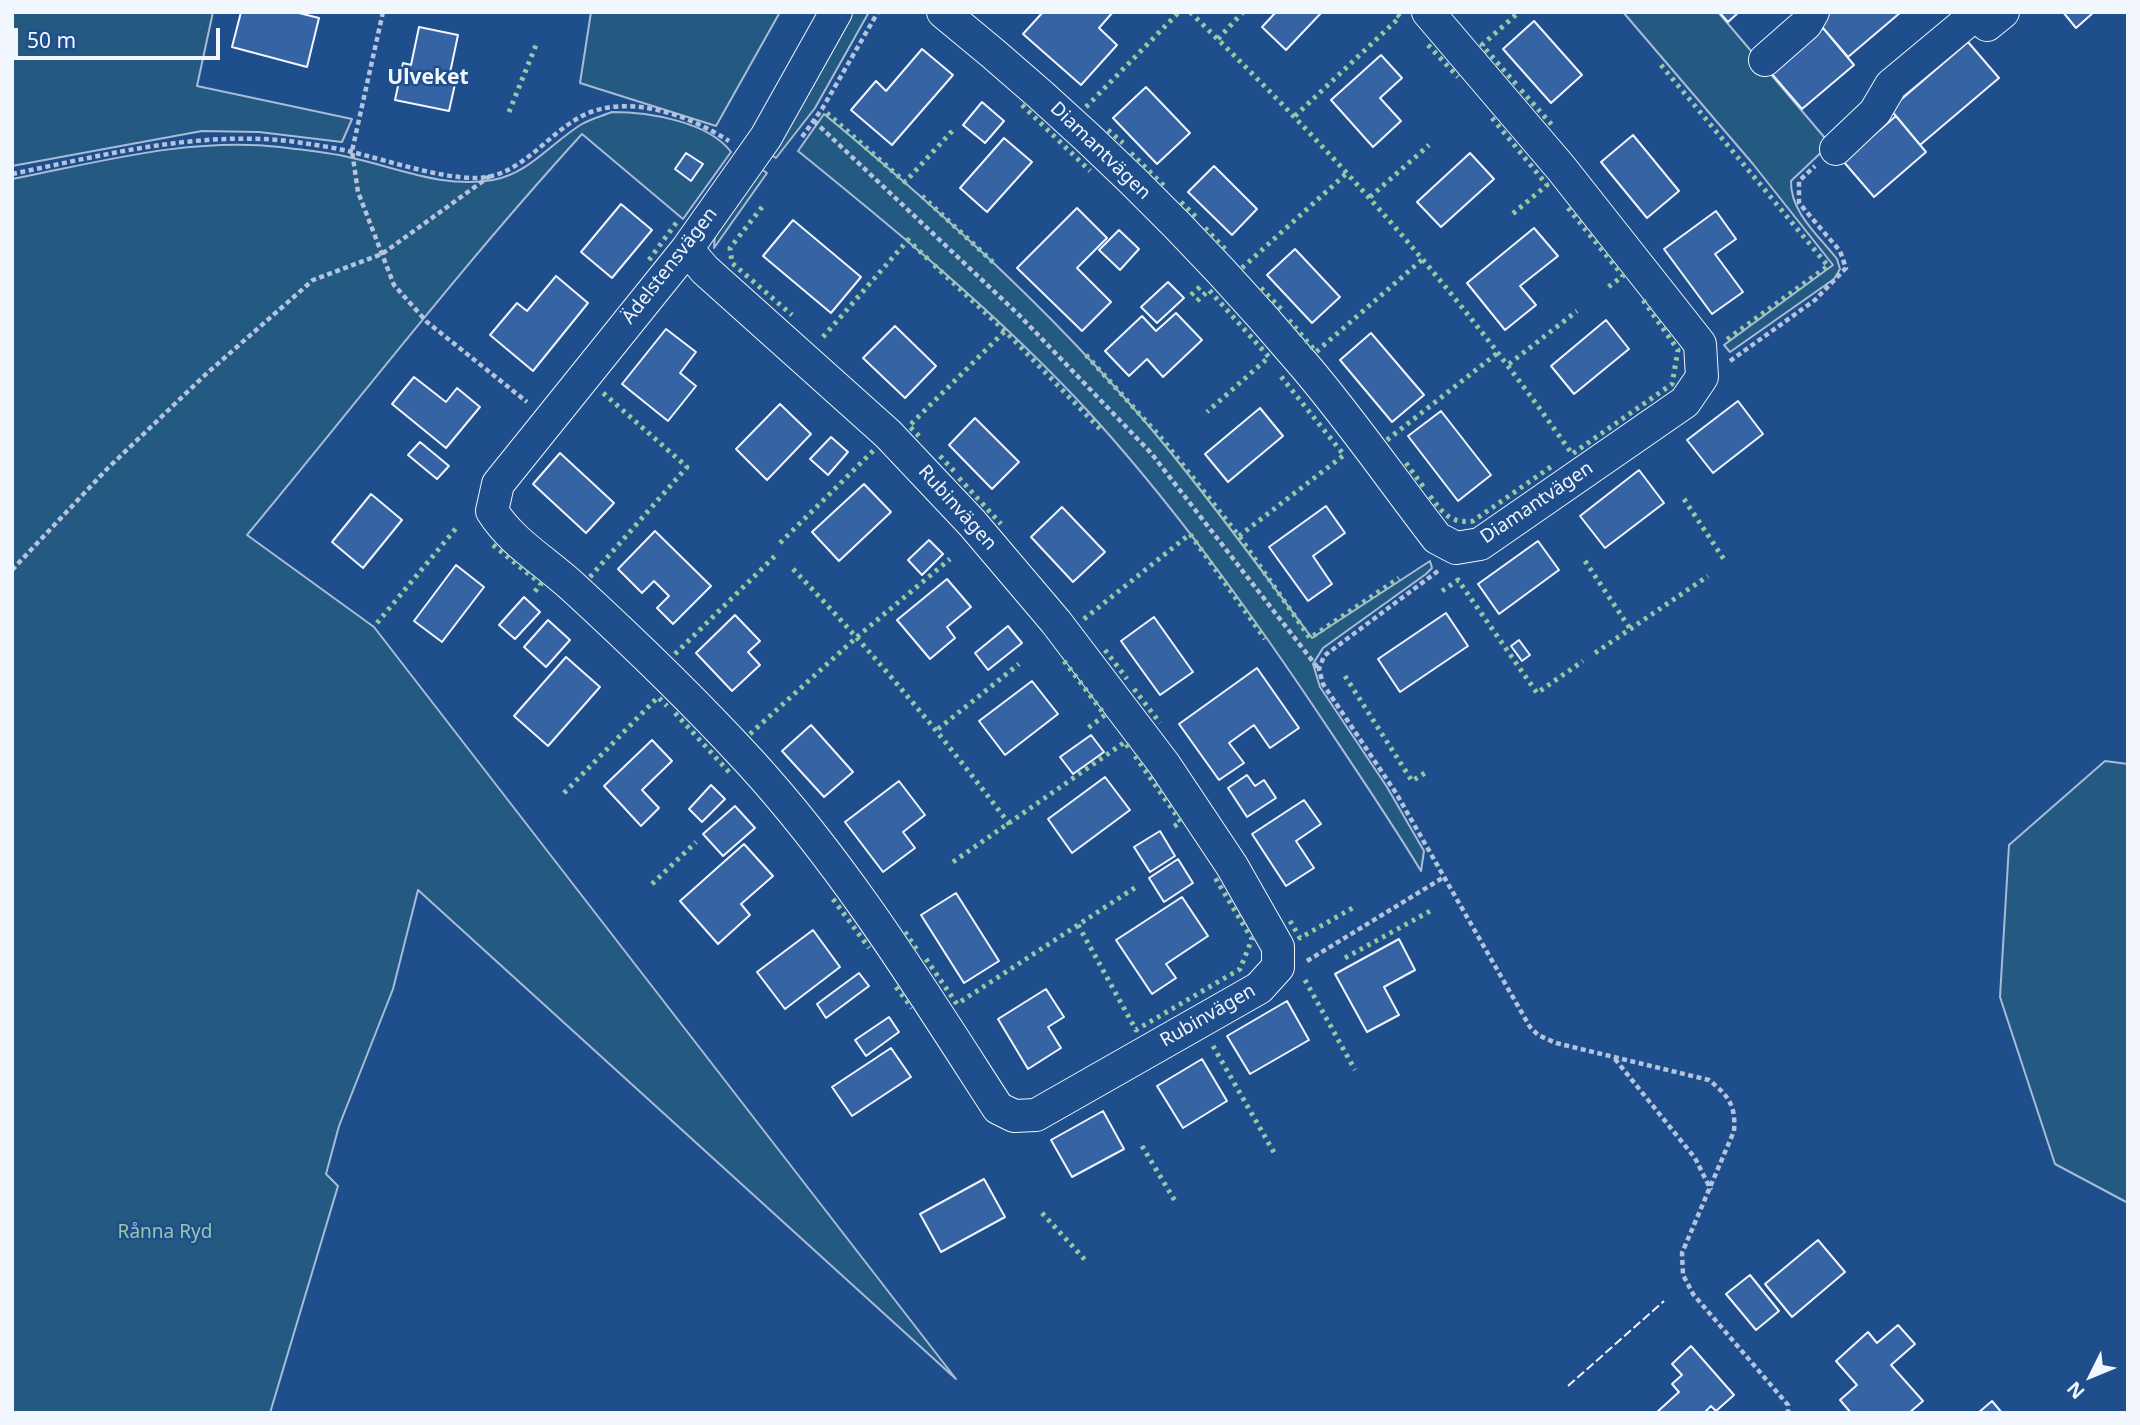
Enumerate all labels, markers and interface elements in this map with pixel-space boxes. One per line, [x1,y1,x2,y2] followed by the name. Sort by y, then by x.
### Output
[18,14,224,58] scale bar
[27,26,76,54] text: 50 m
[387,65,469,91] district label: Ulveket
[1045,97,1155,205] street label: Diamantvägen
[617,203,723,329] street label: Ädelstensvägen
[1476,457,1598,549] street label: Diamantvägen
[913,461,1001,555] street label: Rubinvägen
[1156,980,1260,1052] street label: Rubinvägen
[118,1222,212,1244] park label: Rånna Ryd
[2056,1341,2126,1411] north arrow
[2061,1376,2090,1405] text: N

